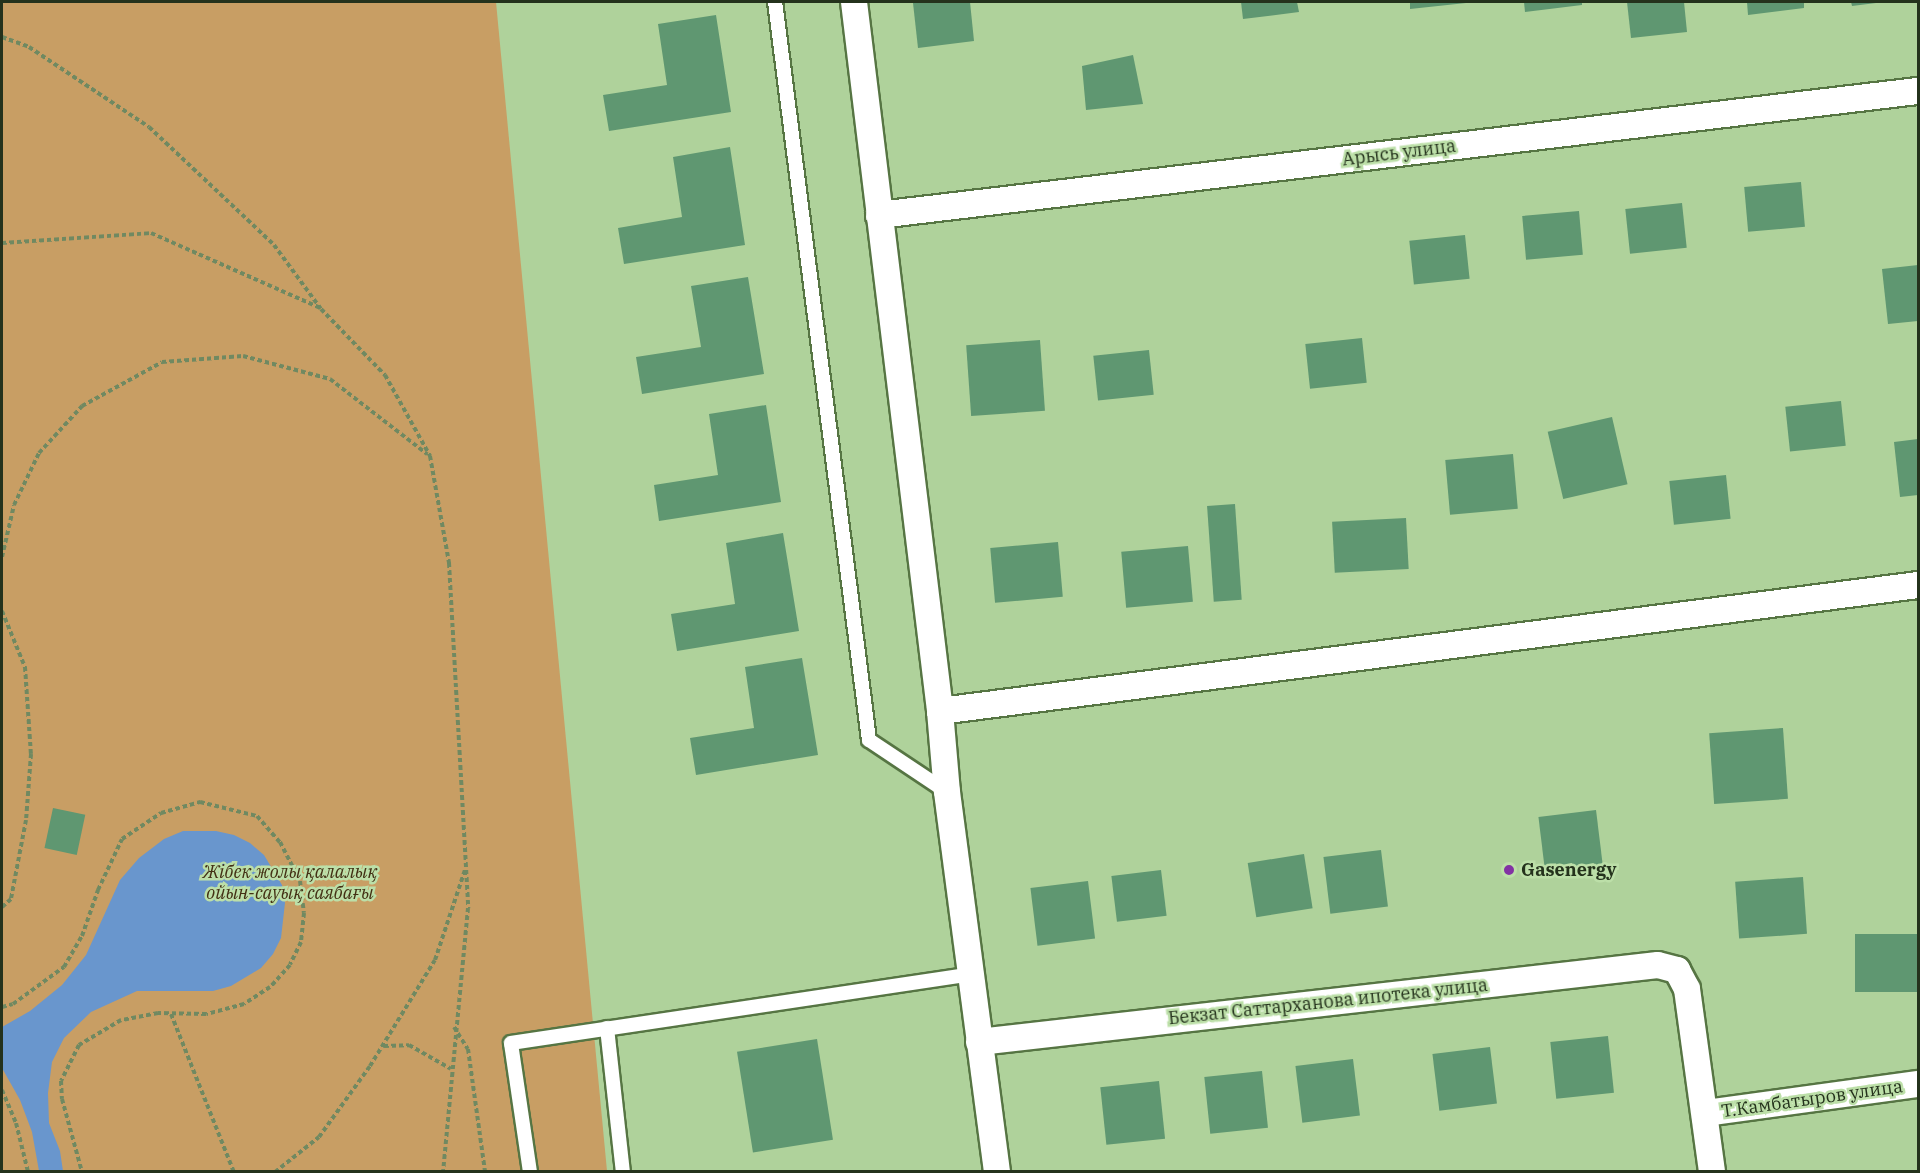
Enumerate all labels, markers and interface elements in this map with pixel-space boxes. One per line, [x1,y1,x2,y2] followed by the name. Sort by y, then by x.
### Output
[1341,135,1457,171] street label: Арысь улица
[1521,859,1617,881] place label: Gasenergy
[203,862,377,904] park label: Жібек жолы қалалық ойын-сауық саябағы
[1502,863,1516,877] marker: Gasenergy
[1167,974,1489,1030] street label: Бекзат Саттарханова ипотека улица
[1720,1076,1904,1122] street label: Т.Камбатыров улица

